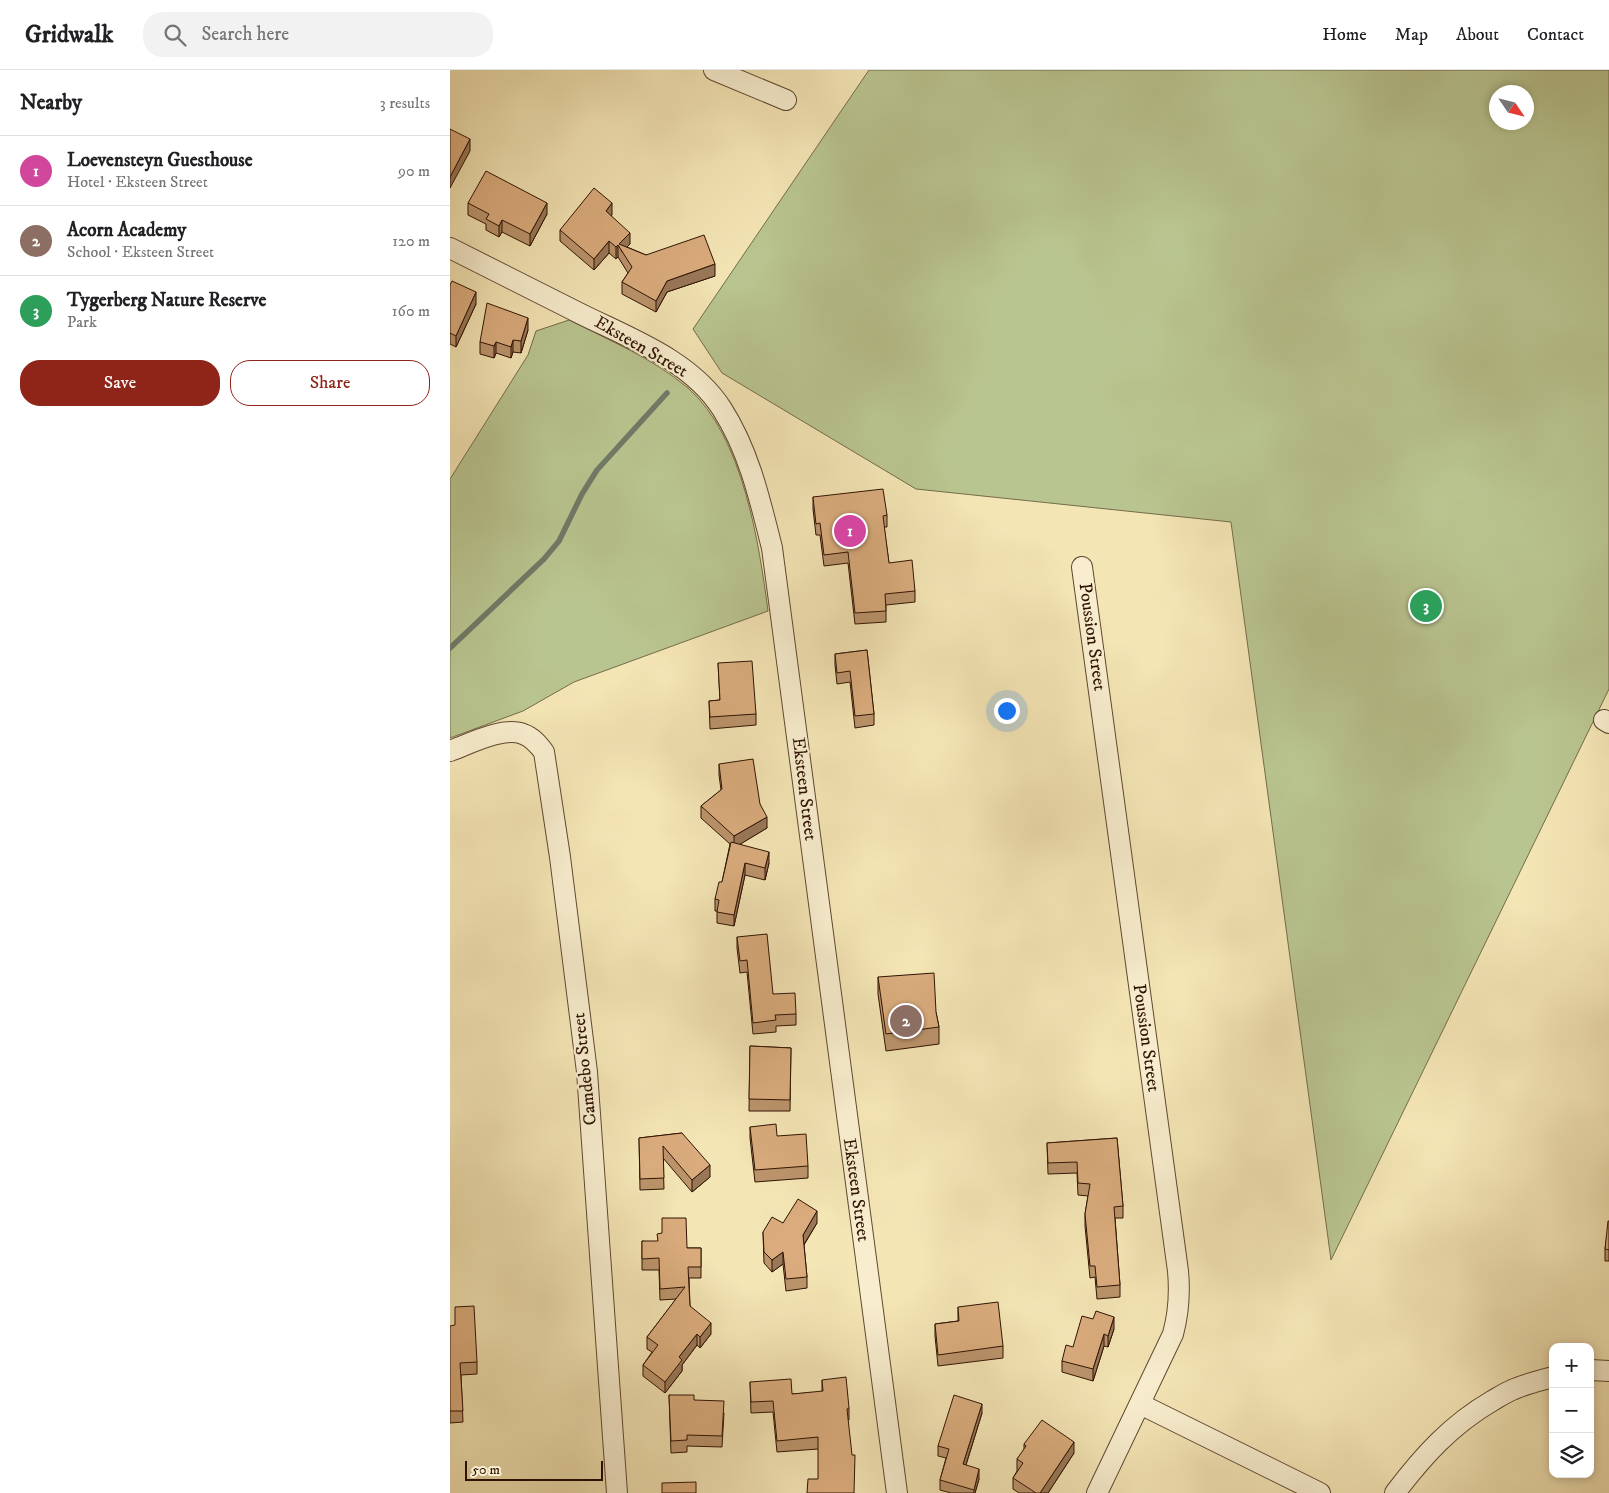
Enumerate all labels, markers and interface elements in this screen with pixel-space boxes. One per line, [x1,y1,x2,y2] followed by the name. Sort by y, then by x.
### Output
[143,12,493,57] search box
[25,20,113,50] text: Gridwalk
[161,21,189,49] icon: search
[201,23,289,46] text: Search here
[1322,24,1367,46] text: Home
[1395,24,1428,46] text: Map
[1456,24,1499,46] text: About
[1527,24,1584,46] text: Contact
[1489,85,1534,130] north arrow
[20,90,82,116] text: Nearby
[380,93,430,113] text: 3 results
[67,149,253,172] text: Loevensteyn Guesthouse
[33,161,39,181] text: 1
[398,161,430,181] text: 90 m
[67,172,208,192] text: Hotel · Eksteen Street
[67,219,186,242] text: Acorn Academy
[32,231,40,251] text: 2
[392,231,430,251] text: 120 m
[67,242,214,262] text: School · Eksteen Street
[67,289,266,312] text: Tygerberg Nature Reserve
[33,301,39,321] text: 3
[392,301,430,321] text: 160 m
[590,311,692,383] street label: Eksteen Street
[67,312,97,332] text: Park
[20,360,220,406] button: Save
[230,360,430,406] button: Share
[834,512,866,550] pin: 1
[1074,582,1110,693] street label: Poussion Street
[1410,587,1442,625] pin: 3
[994,698,1020,724] your location
[787,736,821,842] street label: Eksteen Street
[1128,983,1164,1094] street label: Poussion Street
[890,1002,922,1040] pin: 2
[568,1011,602,1126] street label: Camdebo Street
[838,1137,874,1243] street label: Eksteen Street
[1549,1343,1594,1478] map controls
[1549,1343,1594,1388] button: +
[1549,1388,1594,1433] button: −
[1549,1433,1594,1478] button: layers
[465,1458,602,1481] scale bar
[472,1461,500,1479] text: 50 m

